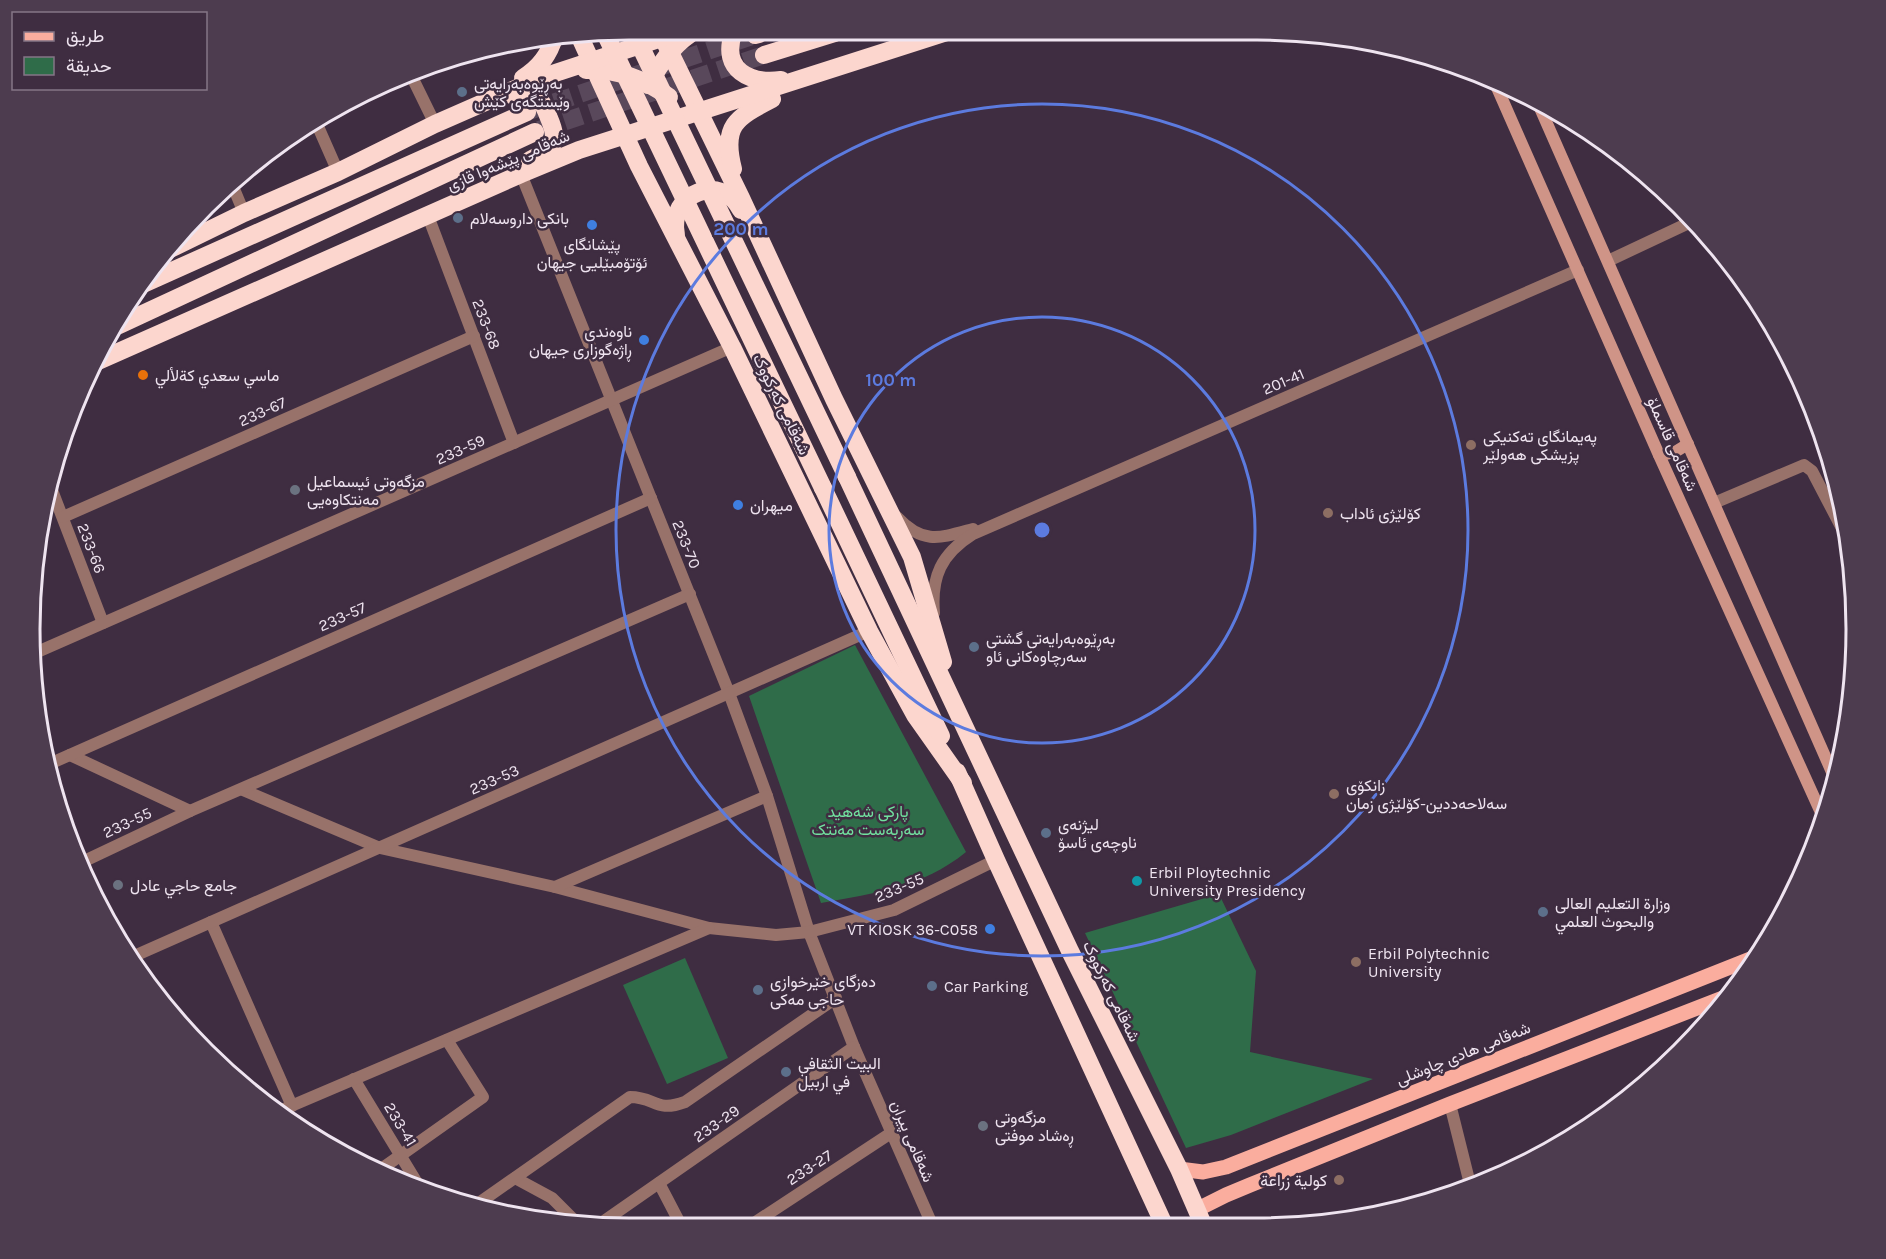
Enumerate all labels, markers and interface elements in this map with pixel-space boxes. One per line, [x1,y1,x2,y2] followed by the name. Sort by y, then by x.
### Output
[12,12,207,90] legend
[66,25,104,47] text: طريق
[66,55,112,77] text: حديقة
[474,74,570,112] place label: بەڕێوەبەرایەتی وێستگەی کێش
[455,85,469,99] marker: بەڕێوەبەرایەتی وێستگەی کێش
[444,126,573,197] street label: شەقامی پێشەوا قازی
[470,209,569,229] place label: بانکی داروسەلام
[451,211,465,225] marker: بانکی داروسەلام
[585,218,599,232] marker: پێشانگای ئۆتۆمبێلیی جیھان
[713,218,769,240] text: 200 m
[537,235,647,273] place label: پێشانگای ئۆتۆمبێلیی جیھان
[468,296,505,352] street label: 233-68
[529,322,632,362] place label: ناوەندی ڕاژەگوزاری جیهان
[637,333,651,347] marker: ناوەندی ڕاژەگوزاری جیهان
[748,351,814,458] street label: شەقامی کەرکووک
[1259,364,1307,399] street label: 201-41
[155,366,279,389] place label: ماسي سعدي كةلألي
[136,368,150,382] marker: ماسي سعدي كةلألي
[866,369,916,391] text: 100 m
[235,392,290,430] street label: 233-67
[1642,394,1702,495] street label: شەقامی قاسملۆ
[1482,427,1597,466] place label: پەیمانگای تەکنیکی پزیشکی هەولێر
[433,430,488,469] street label: 233-59
[1464,438,1478,452] marker: پەیمانگای تەکنیکی پزیشکی هەولێر
[307,472,425,510] place label: مزگەوتی ئیسماعیل مەنتکاوەیی
[288,483,302,497] marker: مزگەوتی ئیسماعیل مەنتکاوەیی
[750,496,793,516] place label: میهران
[731,498,745,512] marker: میهران
[1340,504,1421,524] place label: کۆلێژی ئاداب
[1321,506,1335,520] marker: کۆلێژی ئاداب
[668,517,705,571] street label: 233-70
[73,520,110,576] street label: 233-66
[1032,520,1052,540] centre of rings
[315,597,369,635] street label: 233-57
[986,629,1115,668] place label: بەڕێوەبەرایەتی گشتی سەرچاوەکانی ئاو
[967,640,981,654] marker: بەڕێوەبەرایەتی گشتی سەرچاوەکانی ئاو
[466,760,522,799] street label: 233-53
[1346,776,1507,814] place label: زانکۆی سەلاحەددین-کۆلێژی زمان
[1327,787,1341,801] marker: زانکۆی سەلاحەددین-کۆلێژی زمان
[812,802,924,840] park label: پارکی شەهید سەربەست مەنتک
[100,803,155,842] street label: 233-55
[1058,815,1137,854] place label: لیژنەی ناوچەی ئاسۆ
[1039,826,1053,840] marker: لیژنەی ناوچەی ئاسۆ
[1149,863,1306,900] place label: Erbil Ploytechnic University Presidency
[872,869,927,906] street label: 233-55
[1130,874,1144,888] marker: Erbil Ploytechnic University Presidency
[130,876,237,899] place label: جامع حاجي عادل
[111,878,125,892] marker: جامع حاجي عادل
[1555,894,1670,935] place label: وزارة التعليم العالى والبحوث العلمي
[1536,905,1550,919] marker: وزارة التعليم العالى والبحوث العلمي
[847,920,978,939] place label: VT KIOSK 36-C058
[983,922,997,936] marker: VT KIOSK 36-C058
[1078,938,1144,1045] street label: شەقامی کەرکووک
[1368,944,1490,981] place label: Erbil Polytechnic University
[1349,955,1363,969] marker: Erbil Polytechnic University
[770,972,876,1010] place label: دەزگای خێرخوازی حاجی مەکی
[944,977,1028,996] place label: Car Parking
[925,979,939,993] marker: Car Parking
[751,983,765,997] marker: دەزگای خێرخوازی حاجی مەکی
[1393,1018,1534,1091] street label: شەقامی هادی چاوشلی
[798,1054,881,1095] place label: البيت الثقافي في اربيل
[779,1065,793,1079] marker: البيت الثقافي في اربيل
[885,1097,938,1186] street label: شەقامی پیران
[380,1099,421,1150] street label: 233-41
[689,1101,743,1146] street label: 233-29
[995,1108,1074,1148] place label: مزگەوتی ڕەشاد موفتی
[976,1119,990,1133] marker: مزگەوتی ڕەشاد موفتی
[783,1145,836,1189] street label: 233-27
[1260,1171,1327,1191] place label: كولية زراعة
[1332,1173,1346,1187] marker: كولية زراعة

